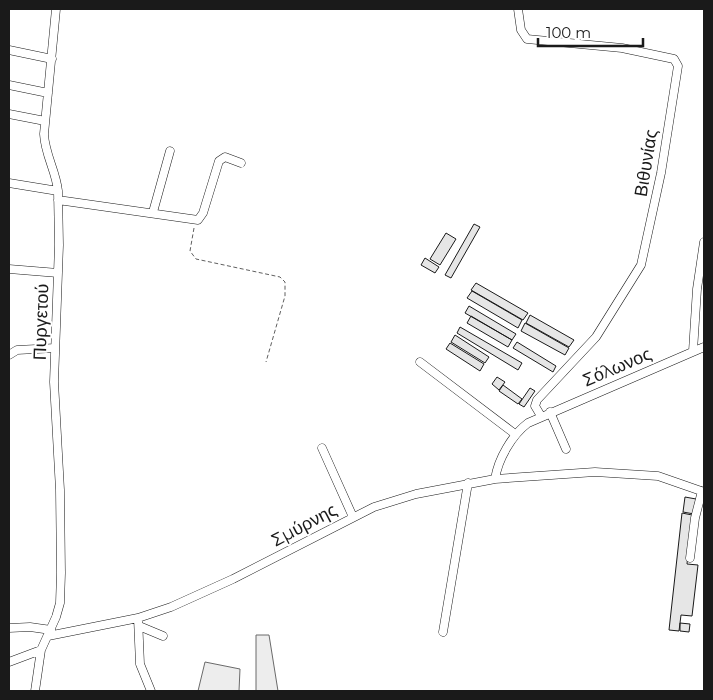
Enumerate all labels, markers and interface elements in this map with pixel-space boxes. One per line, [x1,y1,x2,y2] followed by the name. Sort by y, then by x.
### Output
[538,15,643,47] scale bar
[546,23,591,42] text: 100 m
[630,127,662,198] street label: Βιθυνίας
[29,283,53,361] street label: Πυργετού
[579,343,655,391] street label: Σόλωνος
[267,498,341,551] street label: Σμύρνης

